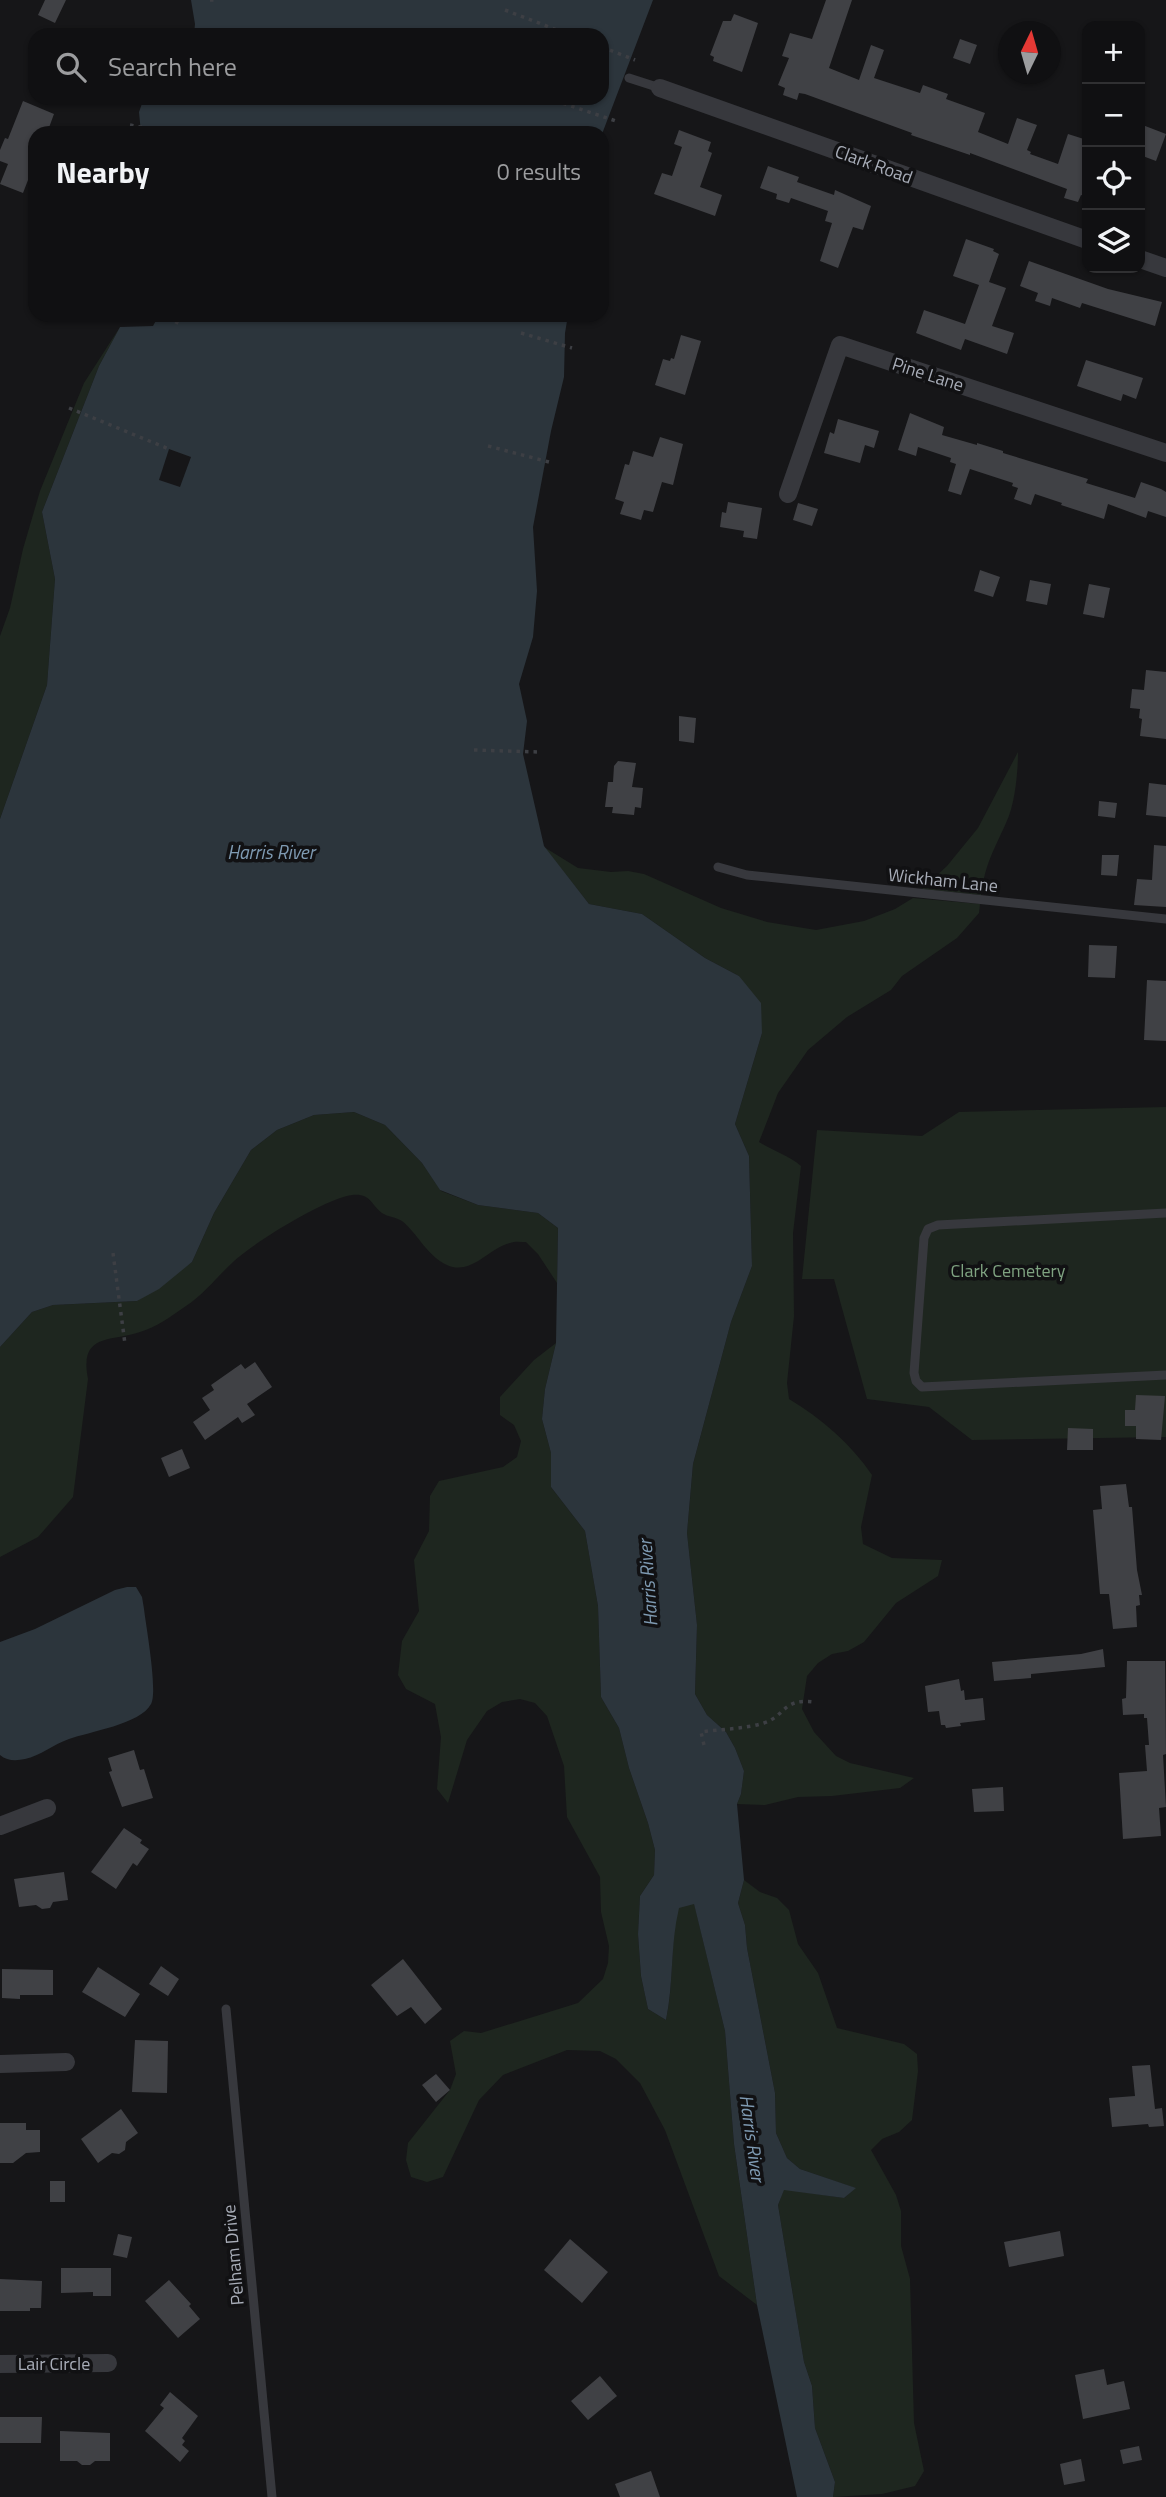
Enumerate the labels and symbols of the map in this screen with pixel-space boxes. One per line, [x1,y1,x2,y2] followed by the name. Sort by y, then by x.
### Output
[998,21,1061,84] north arrow
[831,138,917,190] street label: Clark Road
[889,350,967,398] street label: Pine Lane
[227,837,317,866] water label: Harris River
[887,861,999,899] street label: Wickham Lane
[951,1257,1066,1284] park label: Clark Cemetery
[629,1536,665,1628] water label: Harris River
[733,2093,774,2185] water label: Harris River
[215,2204,251,2306] street label: Pelham Drive
[18,2350,90,2377] street label: Lair Circle

